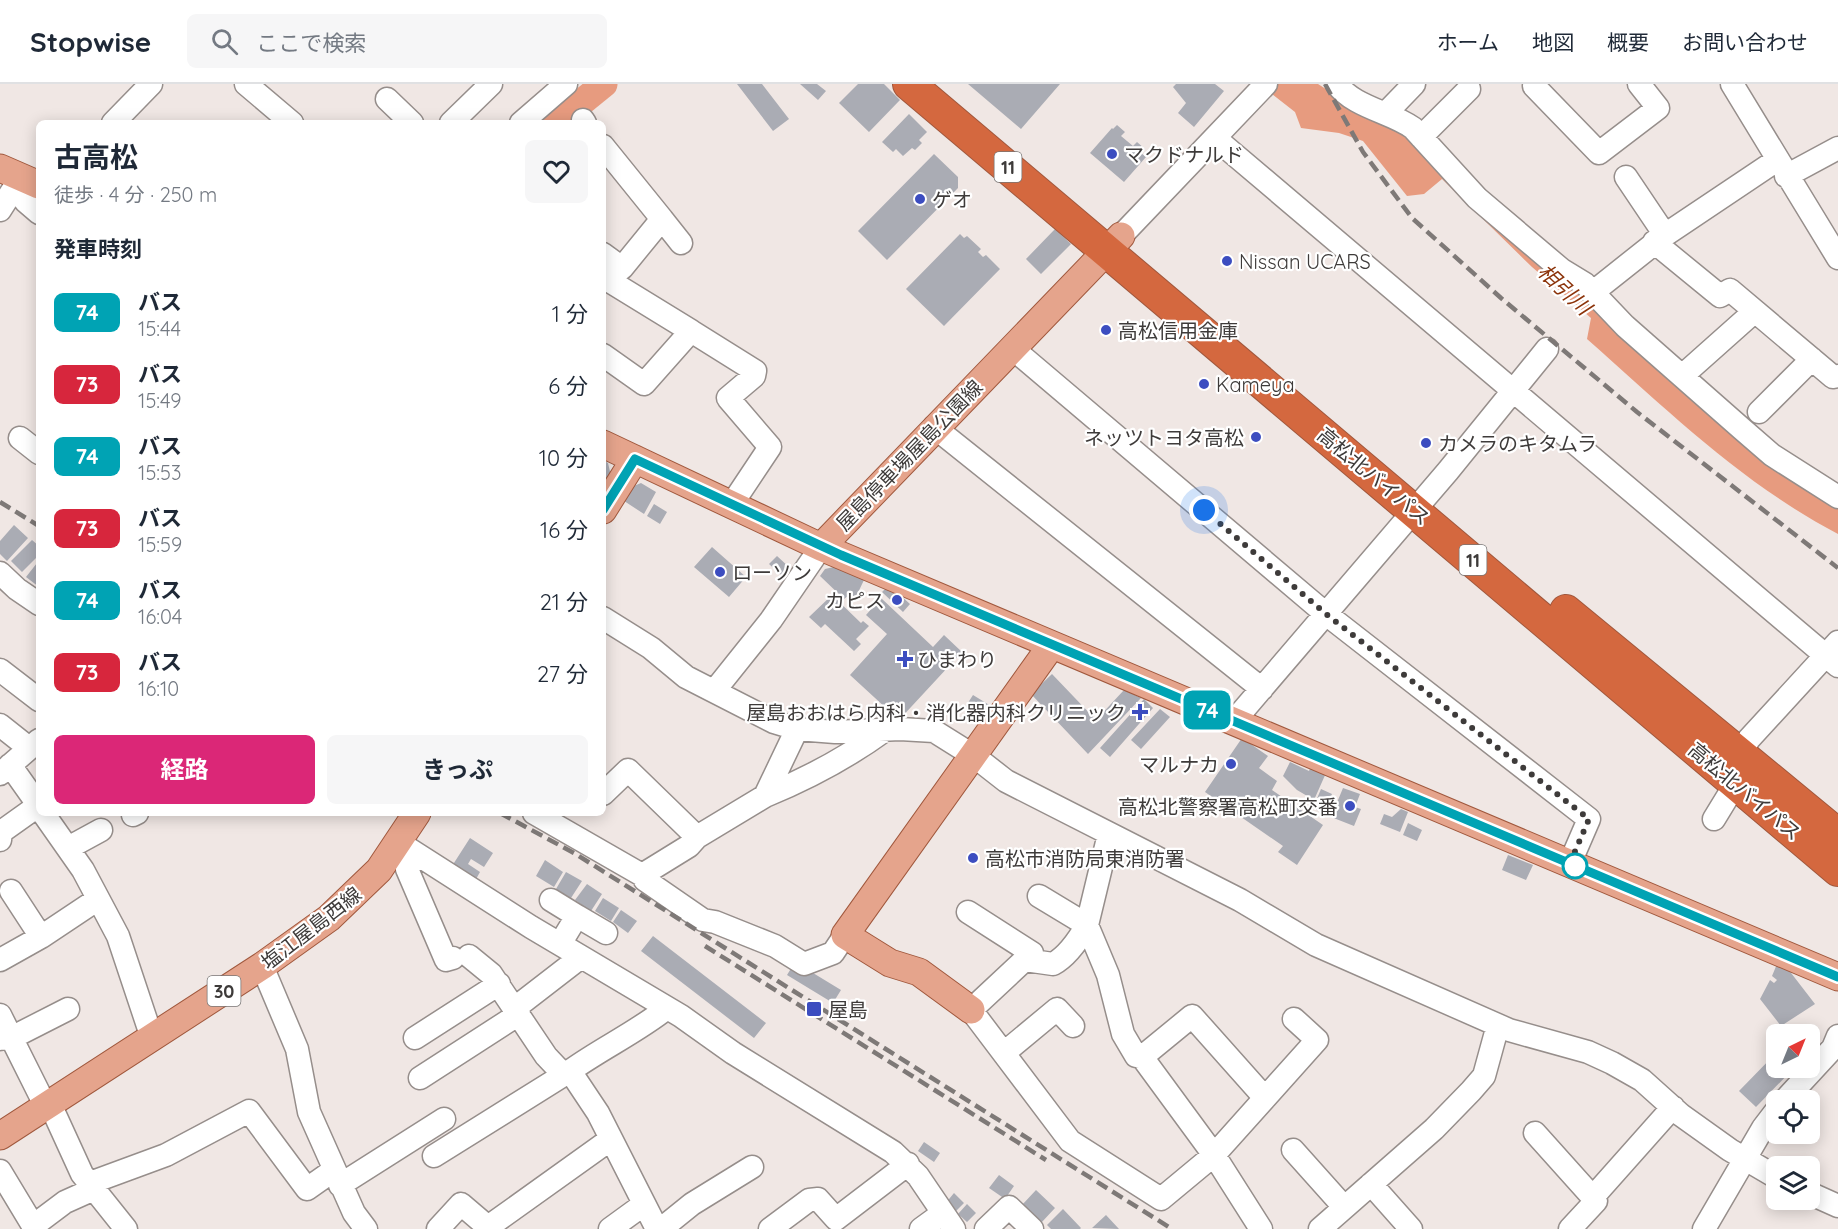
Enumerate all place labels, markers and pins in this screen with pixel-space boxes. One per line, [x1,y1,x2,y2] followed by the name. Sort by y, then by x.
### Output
[1124,142,1244,167] place label: マクドナルド
[1105,147,1119,161] marker: マクドナルド
[932,187,972,212] place label: ゲオ
[913,192,927,206] marker: ゲオ
[1239,249,1371,274] place label: Nissan UCARS
[1220,254,1234,268] marker: Nissan UCARS
[1118,318,1238,343] place label: 高松信用金庫
[1099,323,1113,337] marker: 高松信用金庫
[1216,372,1295,397] place label: Kameya
[1197,377,1211,391] marker: Kameya
[1084,425,1244,450] place label: ネッツトヨタ高松
[1249,430,1263,444] marker: ネッツトヨタ高松
[1438,431,1597,456] place label: カメラのキタムラ
[1419,436,1433,450] marker: カメラのキタムラ
[732,560,812,585] place label: ローソン
[713,565,727,579] marker: ローソン
[825,588,885,613] place label: カピス
[890,593,904,607] marker: カピス
[917,647,997,672] place label: ひまわり
[898,652,912,666] marker: ひまわり
[746,700,1126,725] place label: 屋島おおはら内科・消化器内科クリニック
[1131,703,1149,721] marker: 屋島おおはら内科・消化器内科クリニック
[1139,752,1219,777] place label: マルナカ
[1224,757,1238,771] marker: マルナカ
[1118,794,1338,819] place label: 高松北警察署高松町交番
[1343,799,1357,813] marker: 高松北警察署高松町交番
[985,846,1185,871] place label: 高松市消防局東消防署
[966,851,980,865] marker: 高松市消防局東消防署
[1562,853,1588,879] unlabelled marker
[828,997,868,1022] place label: 屋島
[805,1000,823,1018] marker: 屋島

